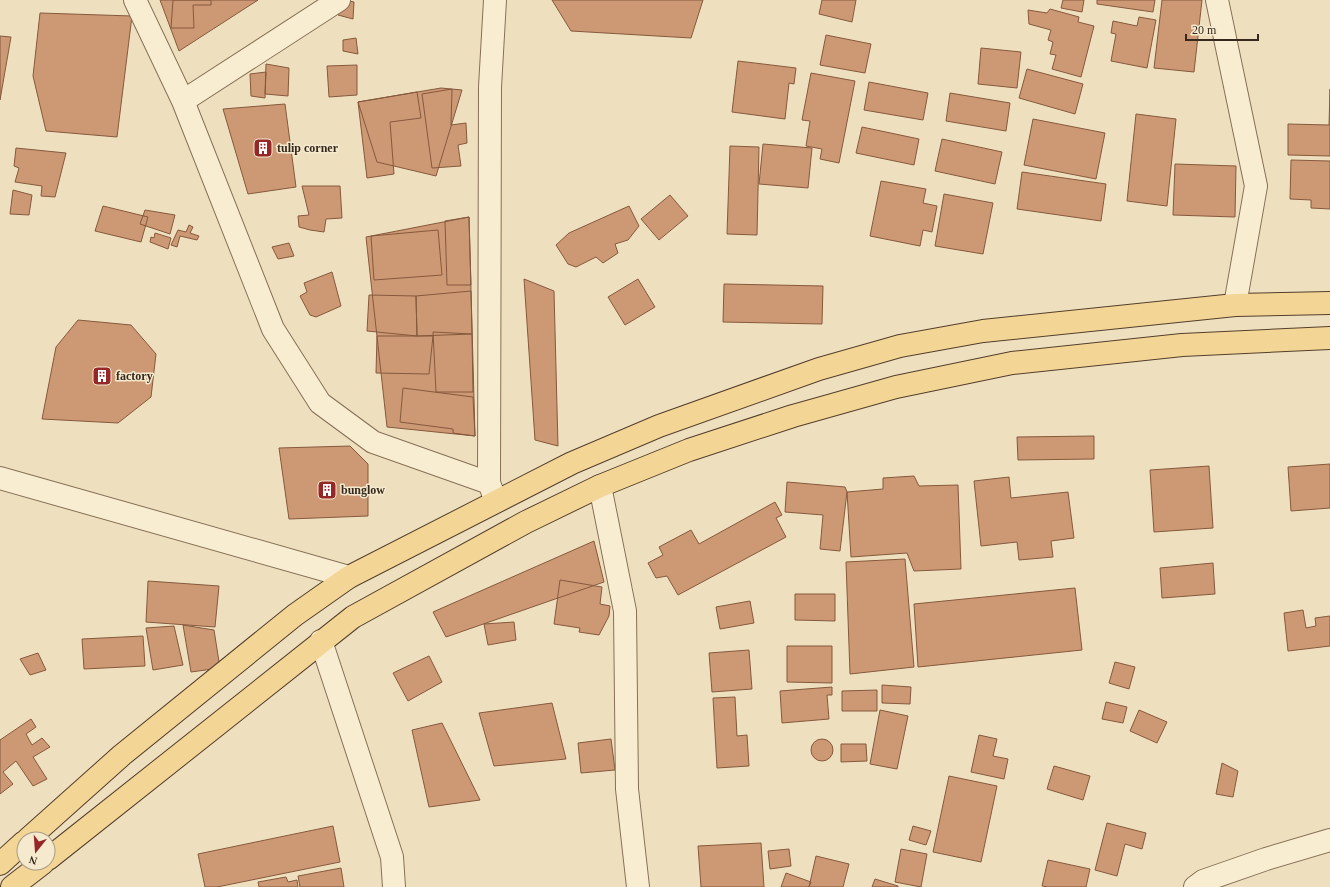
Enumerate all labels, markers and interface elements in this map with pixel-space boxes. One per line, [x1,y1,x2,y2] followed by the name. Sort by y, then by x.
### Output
[1186,16,1258,42] scale bar
[1192,23,1217,37] text: 20 m
[252,137,274,159] building icon: tulip corner
[277,141,339,155] place label: tulip corner
[91,365,113,387] building icon: factory
[116,369,153,383] place label: factory
[316,479,338,501] building icon: bunglow
[341,483,385,497] place label: bunglow
[16,831,56,871] north arrow
[27,854,39,867] text: N

